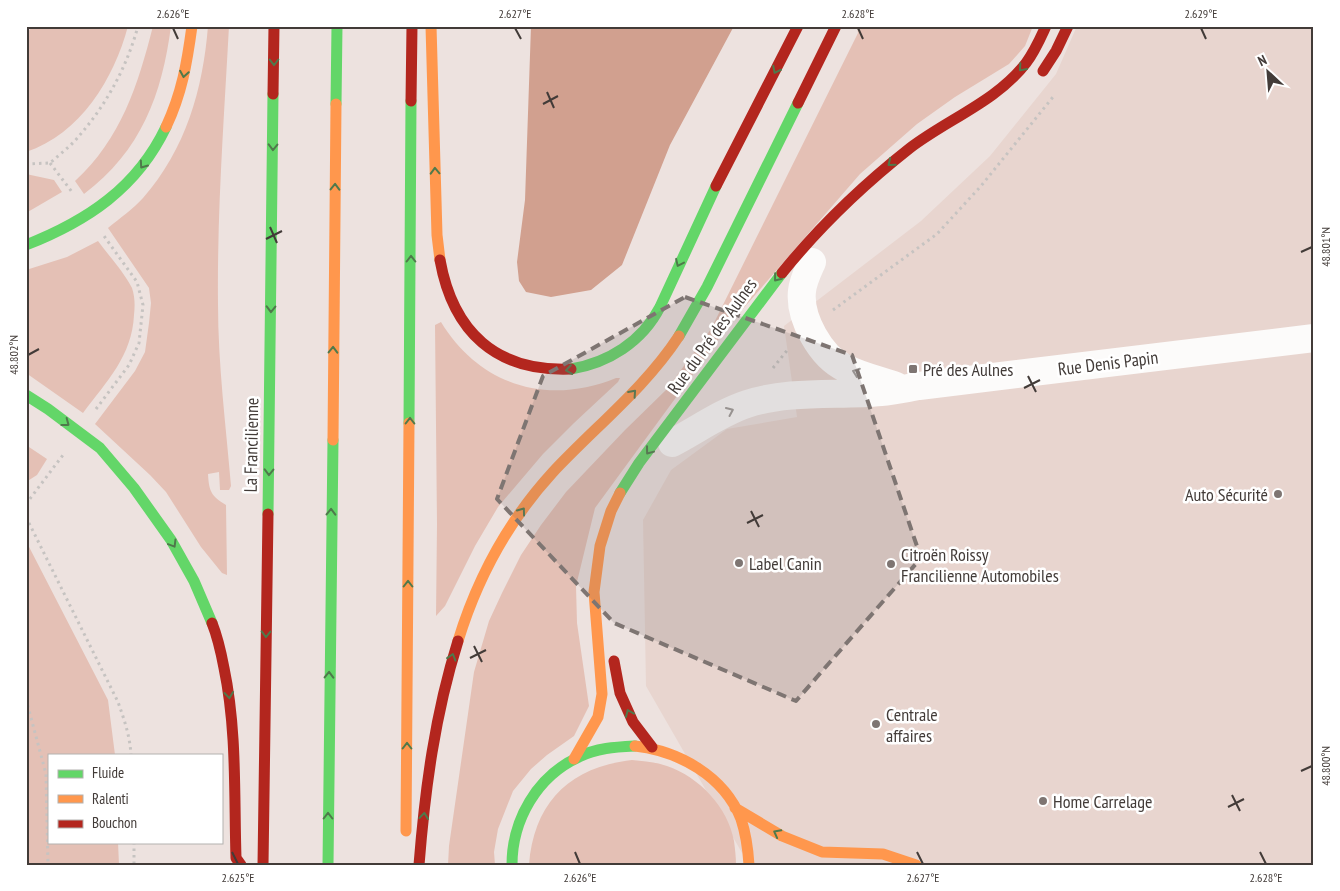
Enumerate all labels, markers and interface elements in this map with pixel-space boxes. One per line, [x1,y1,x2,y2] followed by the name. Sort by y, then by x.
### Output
[157,6,190,21] text: 2.626°E
[499,6,532,21] text: 2.627°E
[842,6,875,21] text: 2.628°E
[1185,6,1218,21] text: 2.629°E
[1242,48,1292,98] north arrow
[1255,51,1270,70] text: N
[269,58,279,66] one-way arrow
[1019,63,1028,72] one-way arrow
[772,64,782,73] one-way arrow
[180,70,190,79] one-way arrow
[268,143,279,151] one-way arrow
[888,158,897,166] one-way arrow
[140,159,149,169] one-way arrow
[430,167,440,174] one-way arrow
[330,183,340,191] one-way arrow
[1318,227,1333,267] text: 48.801°N
[406,254,416,262] one-way arrow
[675,258,686,267] one-way arrow
[774,273,783,282] one-way arrow
[662,274,762,398] street label: Rue du Pré des Aulnes
[266,306,276,314] one-way arrow
[6,335,21,375] text: 48.802°N
[1057,345,1159,381] street label: Rue Denis Papin
[328,346,338,354] one-way arrow
[923,358,1013,381] place label: Pré des Aulnes
[907,363,919,375] marker: Pré des Aulnes
[565,364,574,374] one-way arrow
[852,368,861,378] one-way arrow
[627,389,636,398] one-way arrow
[239,397,263,493] street label: La Francilienne
[725,407,734,417] one-way arrow
[60,417,70,426] one-way arrow
[405,417,415,424] one-way arrow
[646,445,654,454] one-way arrow
[263,468,274,476] one-way arrow
[1185,483,1268,506] place label: Auto Sécurité
[1272,488,1284,500] marker: Auto Sécurité
[516,507,525,517] one-way arrow
[326,508,336,516] one-way arrow
[166,538,176,547] one-way arrow
[901,543,1059,587] place label: Citroën Roissy Francilienne Automobiles
[749,552,822,575] place label: Label Canin
[733,557,745,569] marker: Label Canin
[885,558,897,570] marker: Citroën Roissy Francilienne Automobiles
[403,579,413,587] one-way arrow
[261,631,271,639] one-way arrow
[447,653,457,661] one-way arrow
[324,671,334,678] one-way arrow
[223,691,234,699] one-way arrow
[886,703,938,747] place label: Centrale affaires
[624,709,635,718] one-way arrow
[870,718,882,730] marker: Centrale affaires
[402,742,412,750] one-way arrow
[1318,746,1333,786] text: 48.800°N
[48,754,222,844] legend
[92,763,124,782] text: Fluide
[92,789,129,808] text: Ralenti
[1053,790,1153,813] place label: Home Carrelage
[1037,795,1049,807] marker: Home Carrelage
[323,812,333,820] one-way arrow
[418,812,429,820] one-way arrow
[92,813,137,832] text: Bouchon
[774,829,783,839] one-way arrow
[222,870,255,885] text: 2.625°E
[564,870,597,885] text: 2.626°E
[907,870,940,885] text: 2.627°E
[1250,870,1283,885] text: 2.628°E

